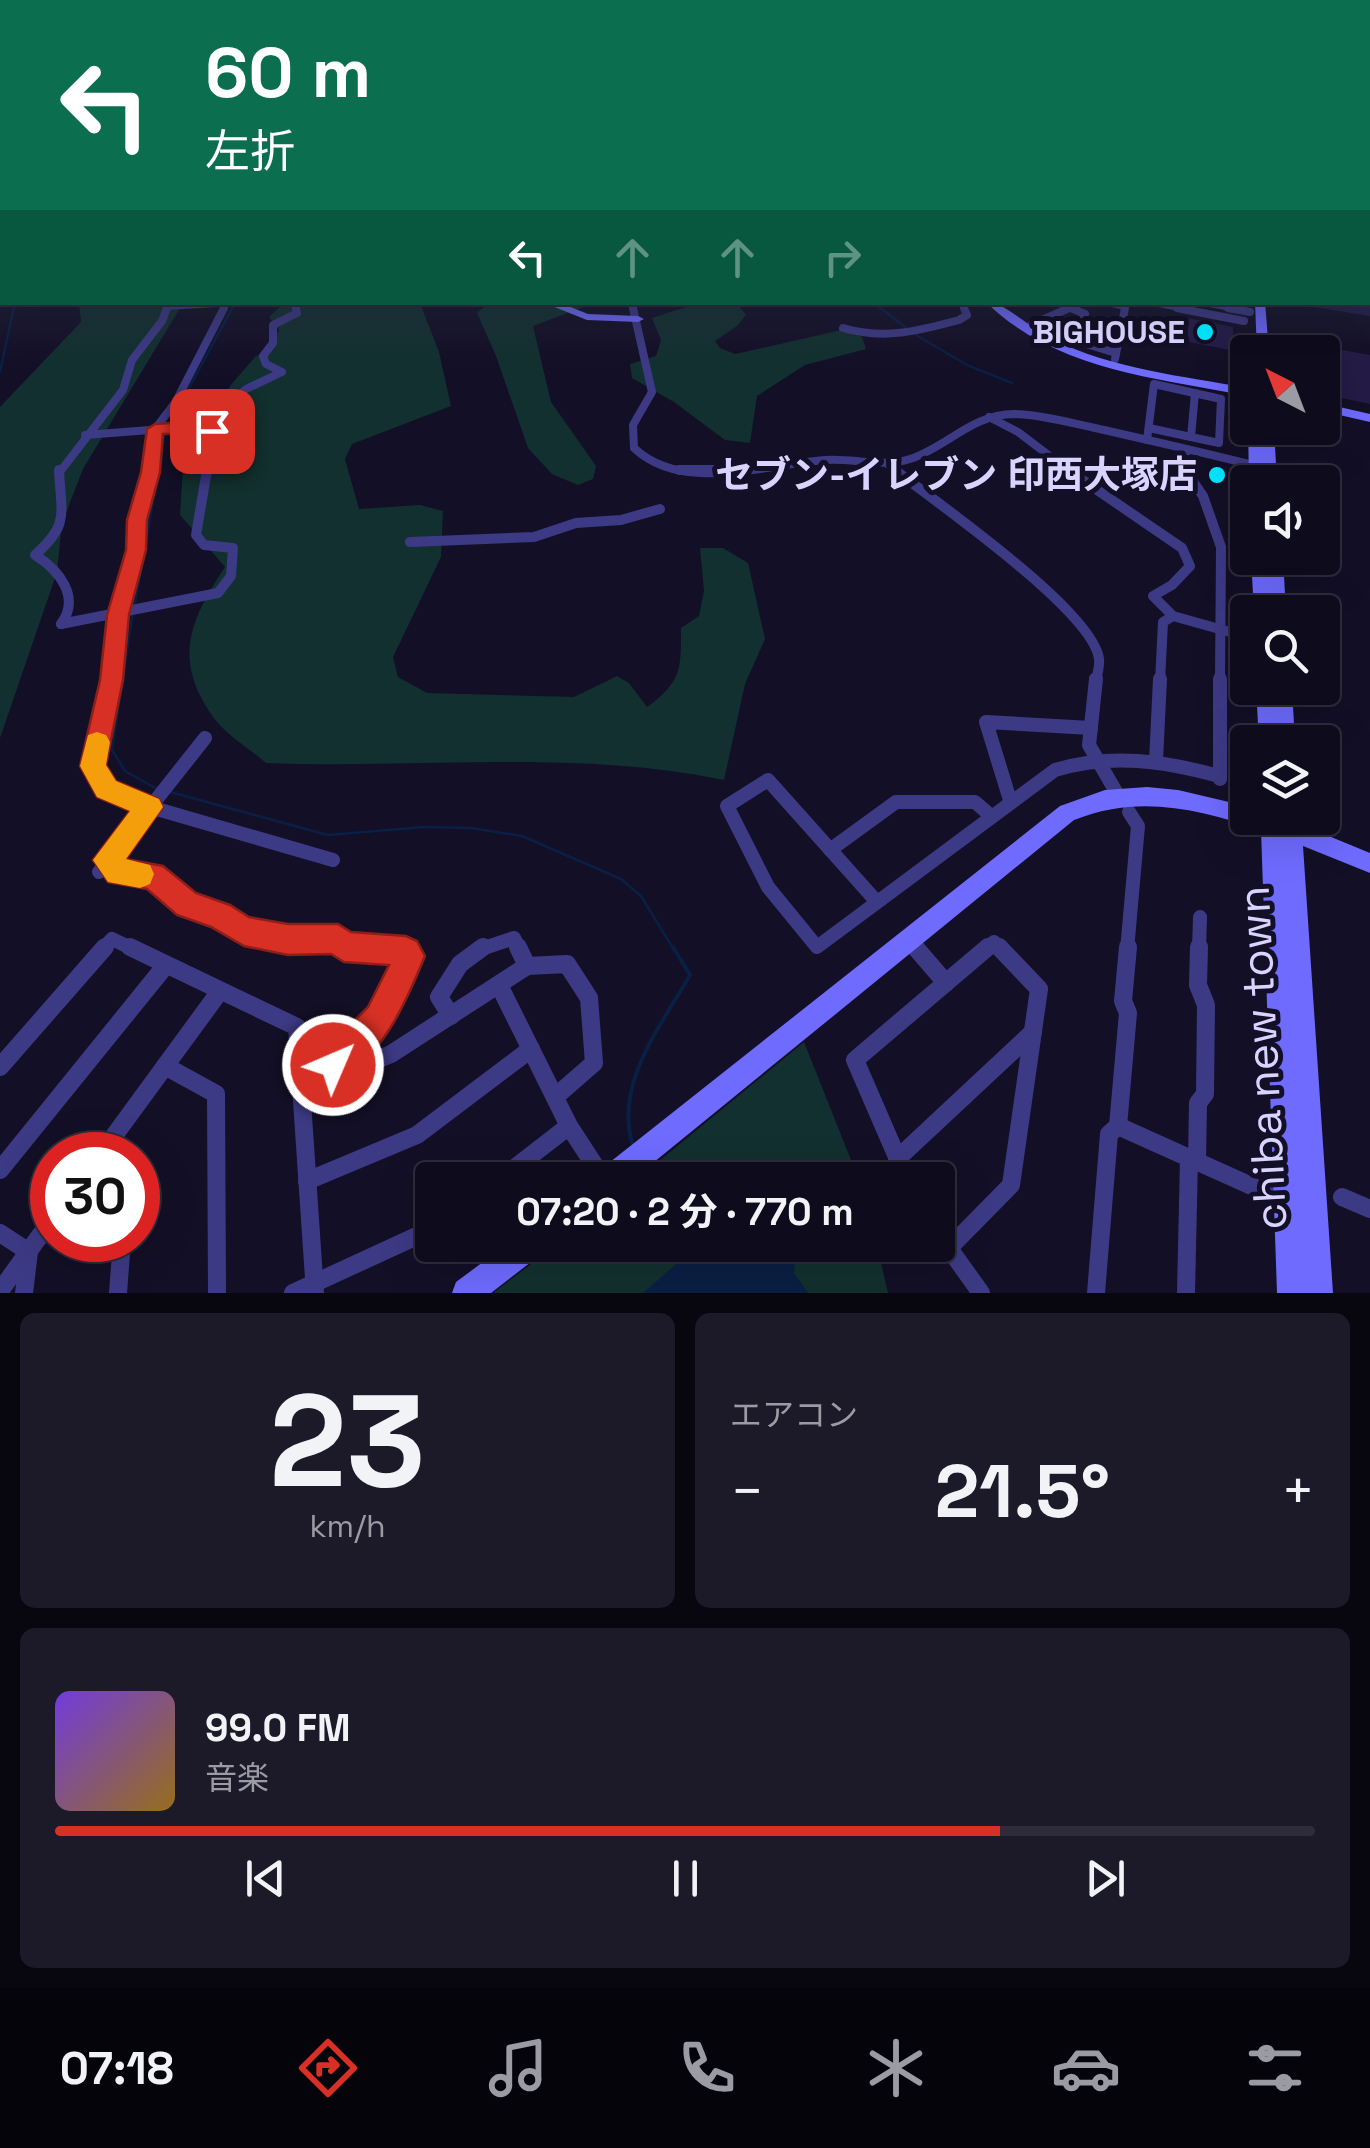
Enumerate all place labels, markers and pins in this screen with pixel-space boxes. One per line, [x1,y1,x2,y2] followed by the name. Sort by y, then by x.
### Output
[1033,312,1185,352] place label: BIGHOUSE
[1194,321,1216,343] marker: BIGHOUSE
[170,389,255,474] pin
[715,451,1197,499] place label: セブン-イレブン 印西大塚店
[1206,464,1228,486] marker: セブン-イレブン 印西大塚店

